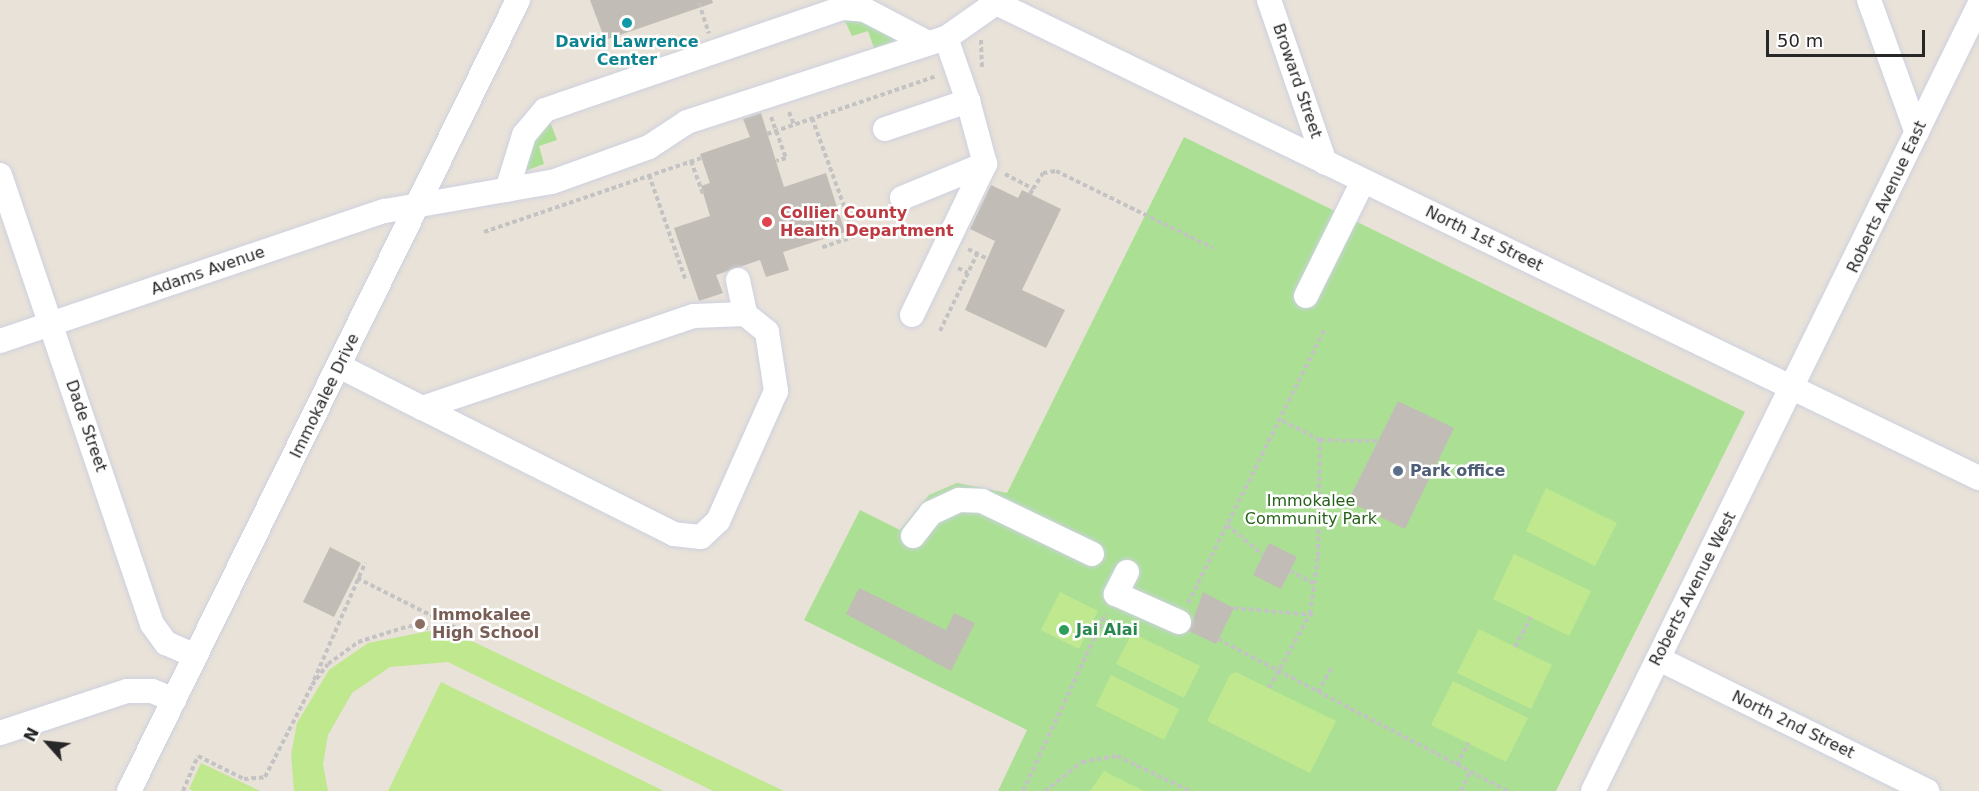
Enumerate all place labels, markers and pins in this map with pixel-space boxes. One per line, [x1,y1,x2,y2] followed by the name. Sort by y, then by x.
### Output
[620,16,634,30] marker: David Lawrence Center
[555,32,699,70] place label: David Lawrence Center
[780,203,954,241] place label: Collier County Health Department
[758,213,776,231] marker: Collier County Health Department
[1410,461,1505,481] place label: Park office
[1391,464,1405,478] marker: Park office
[432,605,539,643] place label: Immokalee High School
[413,617,427,631] marker: Immokalee High School
[1076,620,1138,640] place label: Jai Alai
[1057,623,1071,637] marker: Jai Alai

